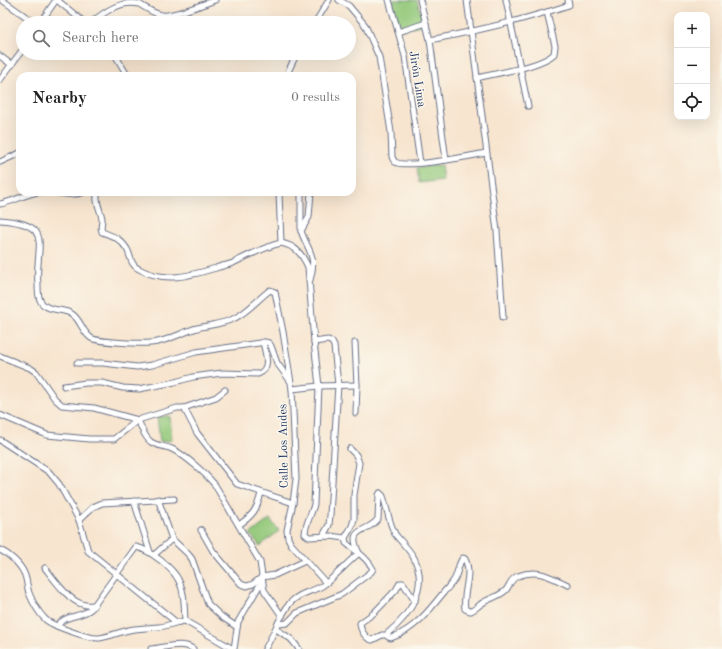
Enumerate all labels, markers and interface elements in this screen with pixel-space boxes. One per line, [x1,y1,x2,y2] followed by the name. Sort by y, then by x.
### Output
[674,12,710,120] map controls
[674,12,710,48] button: +
[16,16,356,60] search box
[30,27,52,49] icon: search
[62,31,139,46] text: Search here
[674,48,710,84] button: −
[407,50,427,108] street label: Jirón Lima
[674,84,710,120] button: locate
[32,90,87,107] text: Nearby
[291,91,340,104] text: 0 results
[277,404,291,488] street label: Calle Los Andes

